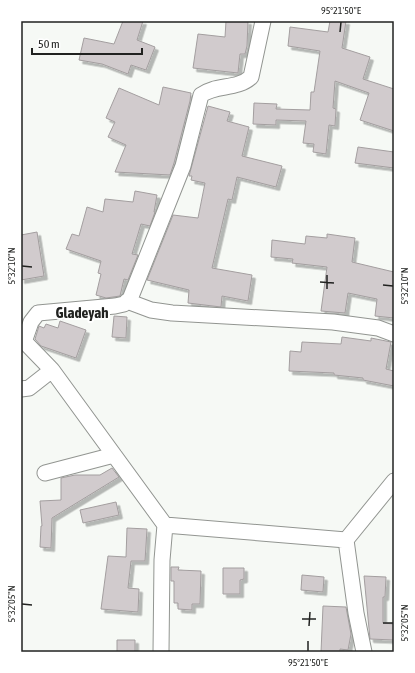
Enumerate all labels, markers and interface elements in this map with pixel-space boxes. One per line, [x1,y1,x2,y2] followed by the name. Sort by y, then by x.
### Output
[321,5,362,16] text: 95°21'50"E
[32,30,142,56] scale bar
[38,37,60,51] text: 50 m
[6,247,17,285] text: 5°32'10"N
[399,267,410,305] text: 5°32'10"N
[56,304,108,321] district label: Gladeyah
[6,585,17,623] text: 5°32'05"N
[399,604,410,642] text: 5°32'05"N
[288,657,329,668] text: 95°21'50"E

